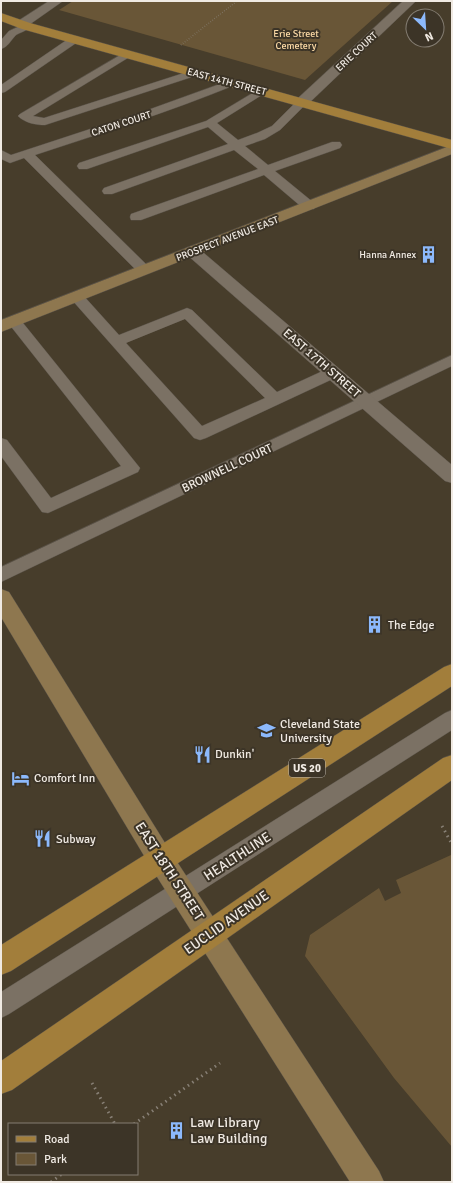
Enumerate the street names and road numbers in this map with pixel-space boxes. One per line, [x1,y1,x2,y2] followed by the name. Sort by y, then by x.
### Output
[333,29,380,74] street label: ERIE COURT
[186,66,268,98] street label: EAST 14TH STREET
[90,109,153,139] street label: CATON COURT
[175,214,280,264] street label: PROSPECT AVENUE EAST
[280,326,363,401] street label: EAST 17TH STREET
[180,441,275,496] street label: BROWNELL COURT
[289,759,325,777] road number: US 20
[131,819,208,924] street label: EAST 18TH STREET
[200,828,274,884] street label: HEALTHLINE
[181,887,272,958] street label: EUCLID AVENUE

